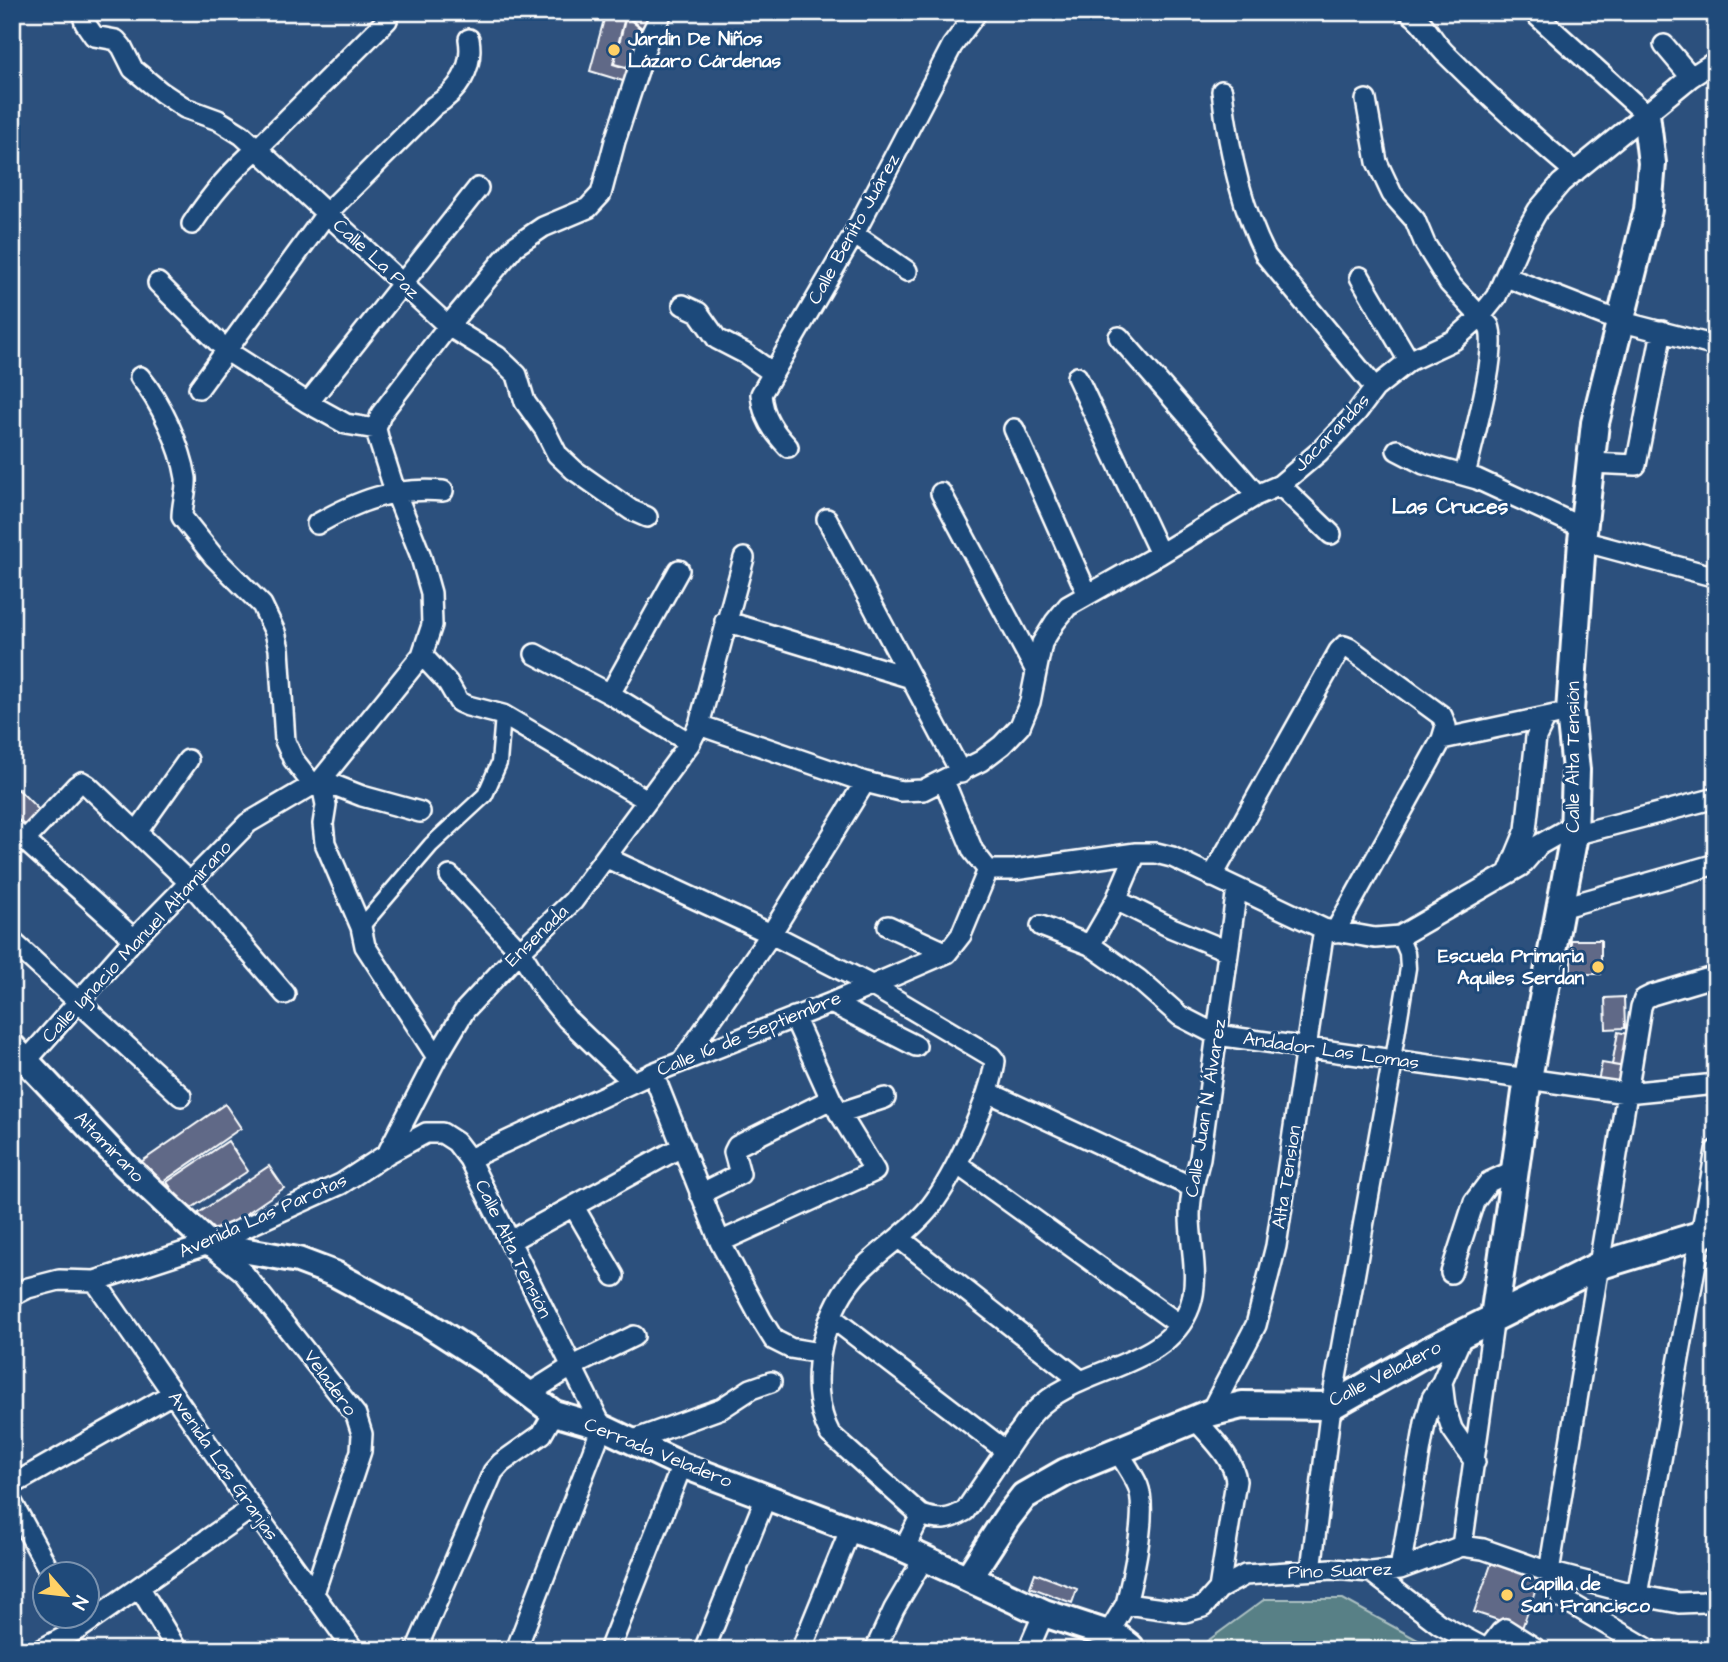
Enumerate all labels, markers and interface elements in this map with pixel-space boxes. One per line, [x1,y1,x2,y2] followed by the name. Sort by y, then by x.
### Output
[627,26,781,75] place label: Jardin De Niños Lázaro Cárdenas
[606,42,622,58] marker: Jardin De Niños Lázaro Cárdenas
[801,148,907,309] street label: Calle Benito Juárez
[327,213,426,306] street label: Calle La Paz
[1288,388,1376,478] street label: Jacarandas
[1392,492,1509,521] district label: Las Cruces
[1560,681,1587,833] street label: Calle Alta Tensión
[36,835,239,1050] street label: Calle Ignacio Manuel Altamirano
[499,899,575,973] street label: Ensenada
[1438,943,1584,992] place label: Escuela Primaria Aquiles Serdan
[1590,959,1606,975] marker: Escuela Primaria Aquiles Serdan
[653,985,845,1083] street label: Calle 16 de Septiembre
[1179,1016,1234,1199] street label: Calle Juan N. Álvarez
[1241,1025,1421,1077] street label: Andador Las Lomas
[68,1105,150,1189] street label: Altamirano
[1266,1123,1308,1231] street label: Alta Tension
[175,1167,351,1265] street label: Avenida Las Parotas
[468,1175,558,1323] street label: Calle Alta Tensión
[1324,1334,1446,1414] street label: Calle Veladero
[297,1344,363,1422] street label: Veladero
[161,1386,285,1546] street label: Avenida Las Granjas
[580,1411,736,1495] street label: Cerrada Veladero
[1287,1556,1393,1586] street label: Pino Suarez
[32,1560,102,1630] north arrow
[1520,1571,1650,1620] place label: Capilla de San Francisco
[1499,1587,1515,1603] marker: Capilla de San Francisco
[65,1591,94,1614] text: N

